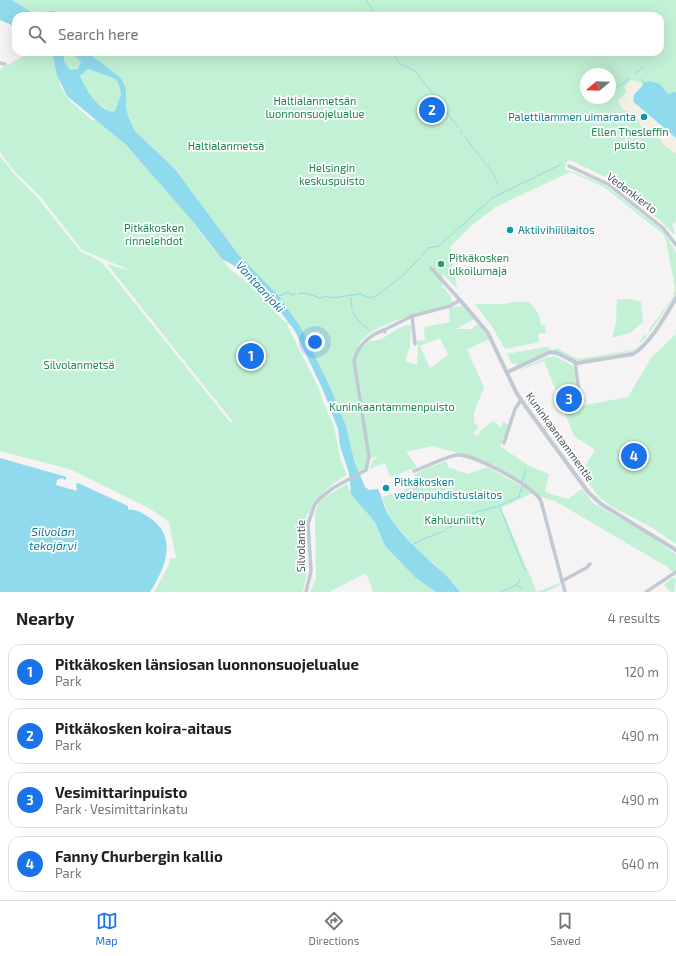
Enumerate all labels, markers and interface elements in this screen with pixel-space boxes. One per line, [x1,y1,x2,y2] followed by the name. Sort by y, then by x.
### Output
[12,12,664,56] search box
[26,23,48,45] icon: search
[58,25,139,43] text: Search here
[580,68,616,104] north arrow
[266,94,365,121] park label: Haltialanmetsän luonnonsuojelualue
[419,95,445,125] pin: 2
[508,110,636,123] place label: Palettilammen uimaranta
[639,112,649,122] marker: Palettilammen uimaranta
[591,125,669,151] park label: Ellen Thesleffin puisto
[188,139,264,152] park label: Haltialanmetsä
[299,161,365,187] park label: Helsingin keskuspuisto
[604,169,660,216] street label: Vedenkierto
[124,221,184,247] park label: Pitkäkosken rinnelehdot
[518,223,595,236] place label: Aktiivihiililaitos
[505,225,515,235] marker: Aktiivihiililaitos
[449,251,509,278] place label: Pitkäkosken ulkoilumaja
[233,258,288,315] water label: Vantaanjoki
[436,259,446,269] marker: Pitkäkosken ulkoilumaja
[305,332,325,352] your location
[238,341,264,371] pin: 1
[44,358,115,371] park label: Silvolanmetsä
[556,384,582,414] pin: 3
[524,390,597,484] street label: Kuninkaantammentie
[329,400,455,413] park label: Kuninkaantammenpuisto
[621,441,647,471] pin: 4
[394,475,502,501] place label: Pitkäkosken vedenpuhdistuslaitos
[381,483,391,493] marker: Pitkäkosken vedenpuhdistuslaitos
[425,513,486,526] park label: Kahluuniitty
[294,520,307,572] street label: Silvolantie
[29,524,77,553] water label: Silvolan tekojärvi
[16,608,74,628] text: Nearby
[608,610,660,626] text: 4 results
[55,655,359,673] text: Pitkäkosken länsiosan luonnonsuojelualue
[27,664,33,680] text: 1
[624,664,659,680] text: 120 m
[55,673,82,689] text: Park
[55,719,232,737] text: Pitkäkosken koira-aitaus
[26,728,34,744] text: 2
[621,728,659,744] text: 490 m
[55,737,82,753] text: Park
[55,783,187,801] text: Vesimittarinpuisto
[26,792,34,808] text: 3
[621,792,659,808] text: 490 m
[55,801,188,817] text: Park · Vesimittarinkatu
[55,847,223,865] text: Fanny Churbergin kallio
[26,856,34,872] text: 4
[621,856,659,872] text: 640 m
[55,865,82,881] text: Park
[96,910,118,947] tab: Map
[309,910,359,947] tab: Directions
[550,910,581,947] tab: Saved

